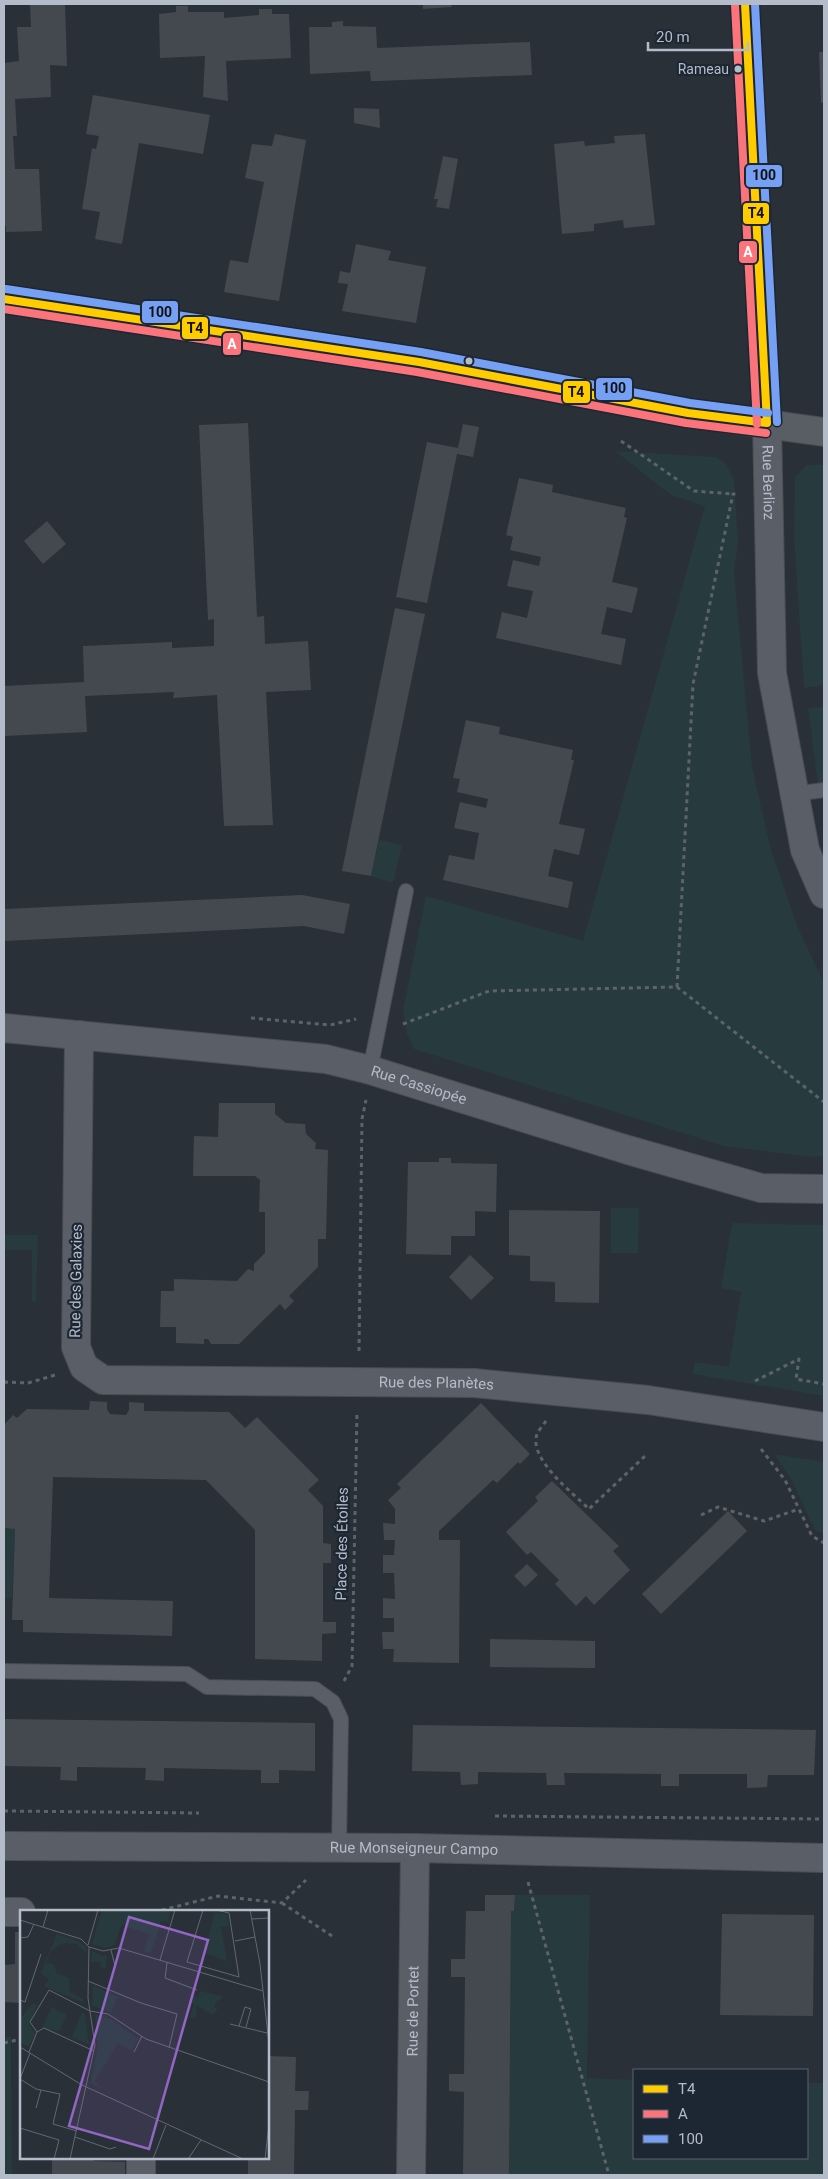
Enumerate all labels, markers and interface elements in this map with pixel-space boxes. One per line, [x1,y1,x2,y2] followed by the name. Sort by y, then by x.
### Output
[648,20,748,52] scale bar
[656,28,690,46] text: 20 m
[678,61,729,77] place label: Rameau
[733,64,743,74] marker: Rameau
[745,164,783,188] line badge: 100
[752,167,776,183] text: 100
[742,202,770,225] line badge: T4
[748,205,764,221] text: T4
[738,240,758,264] line badge: A
[743,244,753,260] text: A
[141,300,179,324] line badge: 100
[148,304,172,320] text: 100
[181,316,209,340] line badge: T4
[187,320,203,336] text: T4
[222,332,242,356] line badge: A
[227,336,237,352] text: A
[464,356,474,366] unlabelled marker
[595,377,633,401] line badge: 100
[562,380,591,404] line badge: T4
[602,380,626,396] text: 100
[568,384,584,400] text: T4
[758,445,778,520] street label: Rue Berlioz
[369,1062,469,1108] street label: Rue Cassiopée
[66,1224,86,1338] street label: Rue des Galaxies
[379,1373,495,1394] street label: Rue des Planètes
[332,1487,352,1601] street label: Place des Étoiles
[330,1839,498,1859] street label: Rue Monseigneur Campo
[20,1910,269,2159] inset map
[403,1966,423,2056] street label: Rue de Portet
[633,2069,808,2159] legend
[678,2080,696,2098] text: T4
[678,2105,688,2123] text: A
[678,2130,703,2148] text: 100

